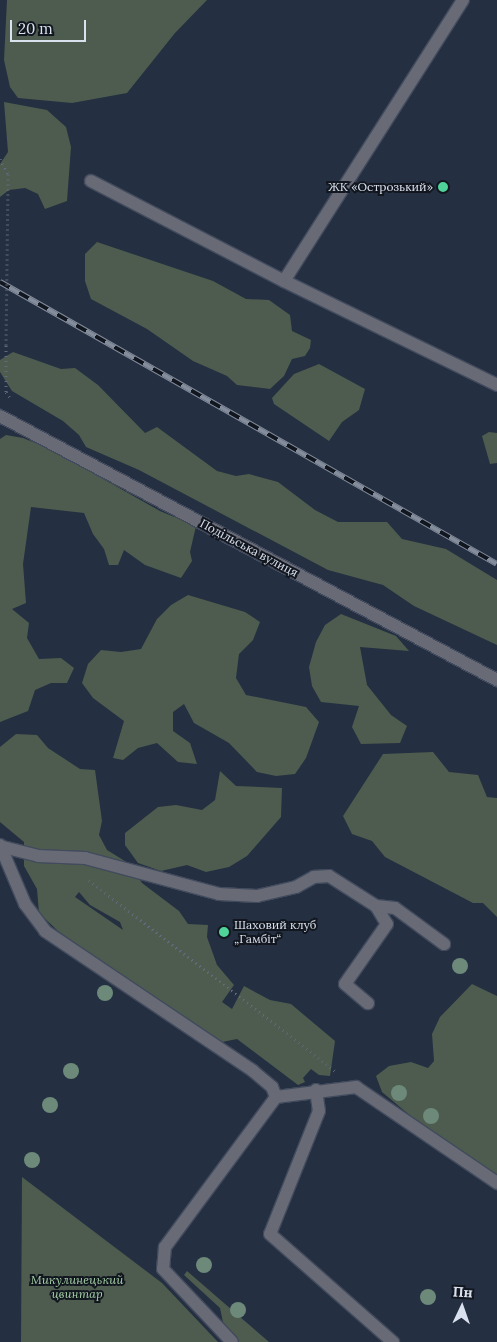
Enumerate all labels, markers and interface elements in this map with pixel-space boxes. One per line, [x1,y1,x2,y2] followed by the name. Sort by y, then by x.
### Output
[12,10,89,42] scale bar
[18,19,53,38] text: 20 m
[328,180,433,194] place label: ЖК «Острозький»
[437,181,449,193] marker: ЖК «Острозький»
[198,516,300,580] street label: Подільська вулиця
[234,918,316,946] place label: Шаховий клуб „Гамбіт“
[218,926,230,938] marker: Шаховий клуб „Гамбіт“
[31,1273,123,1301] park label: Микулинецький цвинтар
[437,1282,487,1332] north arrow
[452,1283,473,1302] text: Пн

